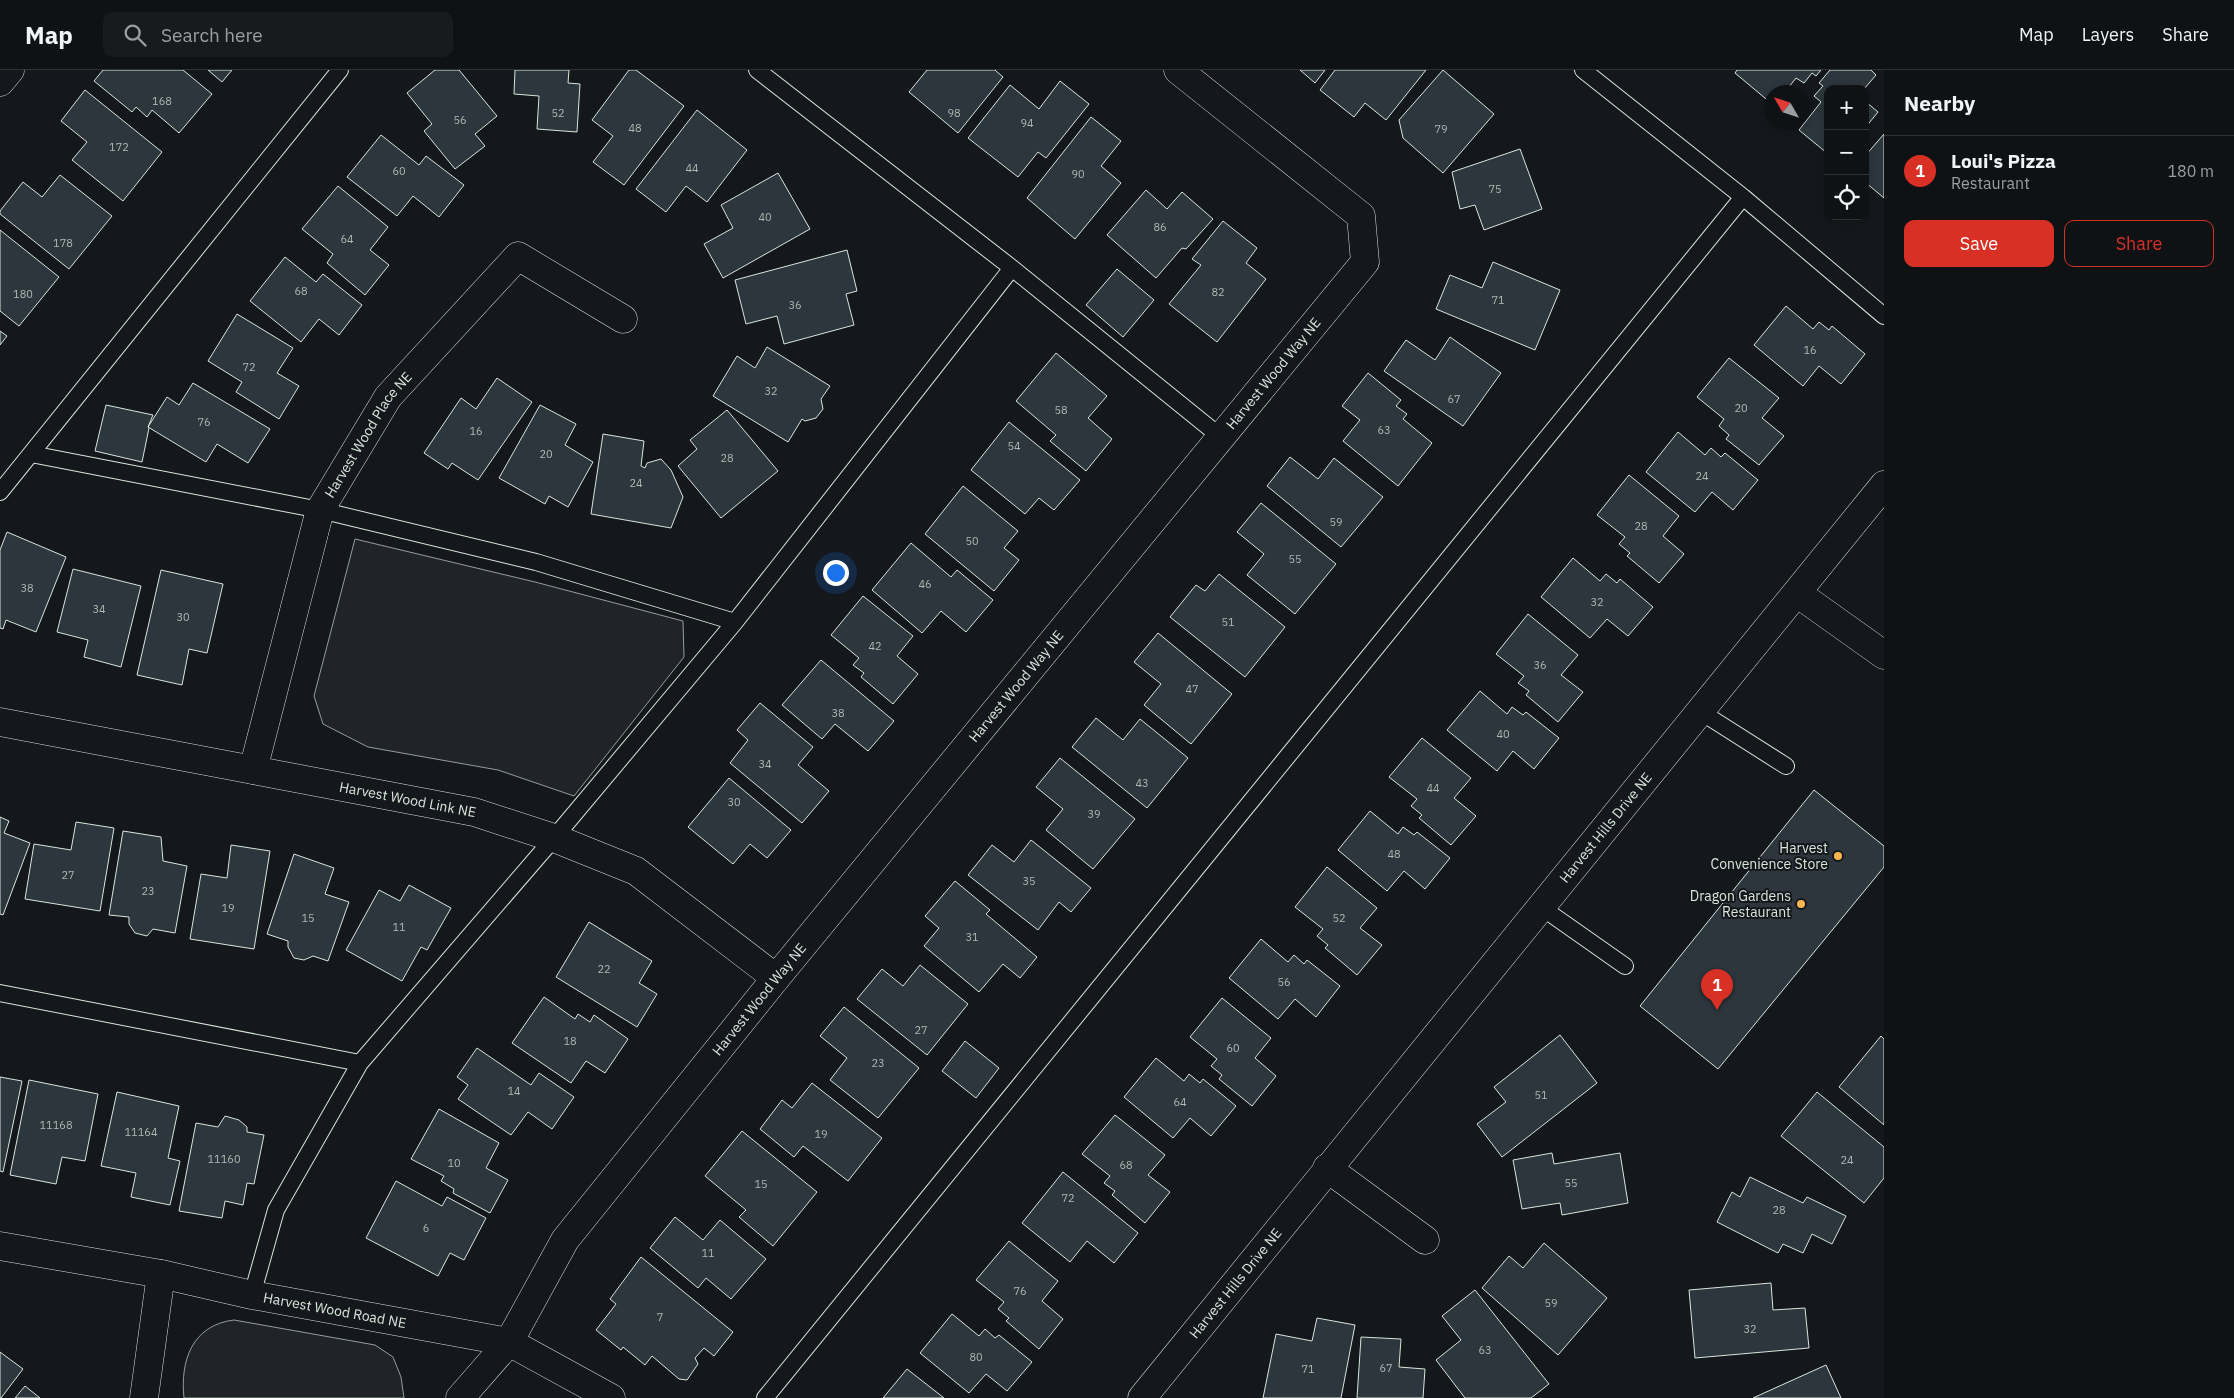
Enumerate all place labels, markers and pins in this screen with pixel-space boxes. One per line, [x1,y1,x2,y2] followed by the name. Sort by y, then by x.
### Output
[1711,839,1828,873] place label: Harvest Convenience Store
[1832,850,1844,862] marker: Harvest Convenience Store
[1690,887,1791,921] place label: Dragon Gardens Restaurant
[1795,898,1807,910] marker: Dragon Gardens Restaurant
[1701,969,1733,1010] pin: 1

